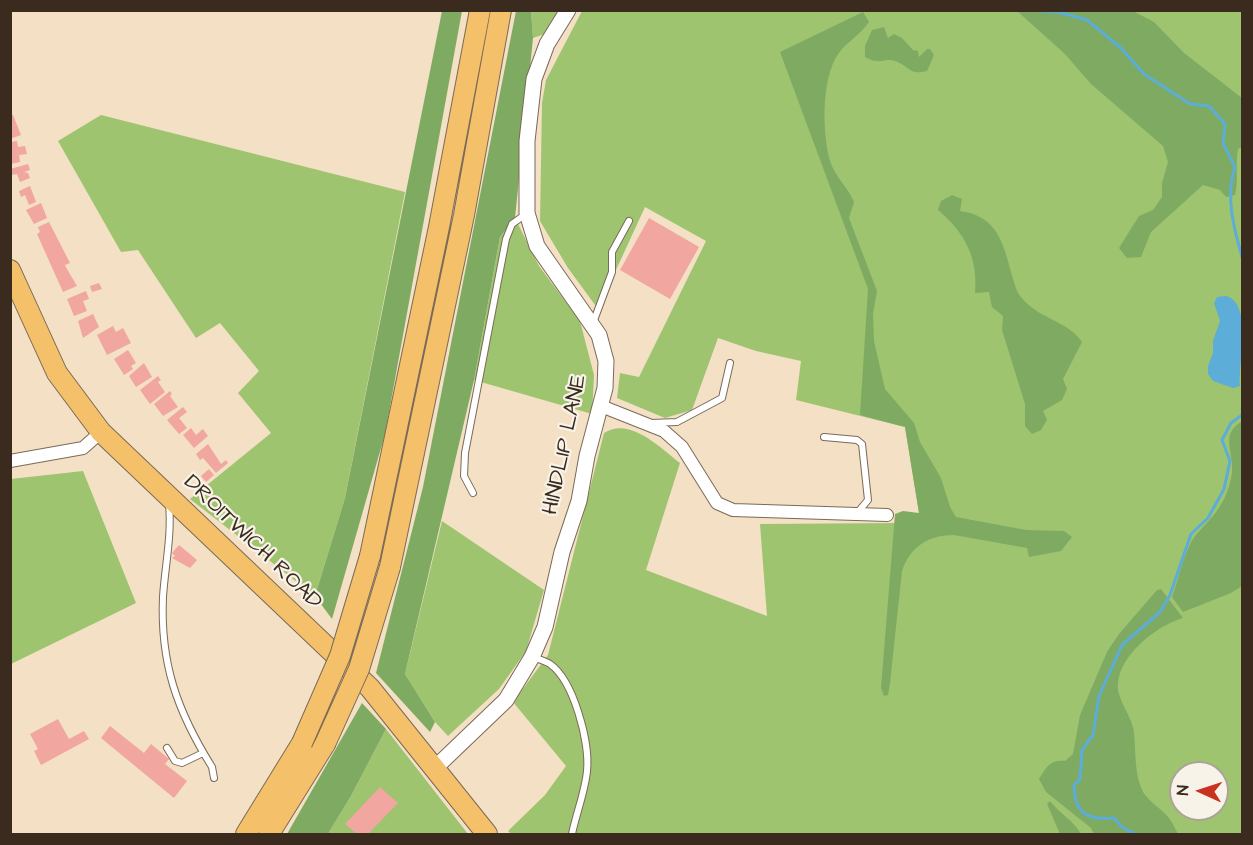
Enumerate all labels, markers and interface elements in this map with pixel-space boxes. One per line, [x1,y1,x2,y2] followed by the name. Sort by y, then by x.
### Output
[538,373,594,517] street label: HINDLIP LANE
[177,470,327,616] street label: DROITWICH ROAD
[1169,761,1229,821] north arrow
[1172,785,1194,796] text: N

